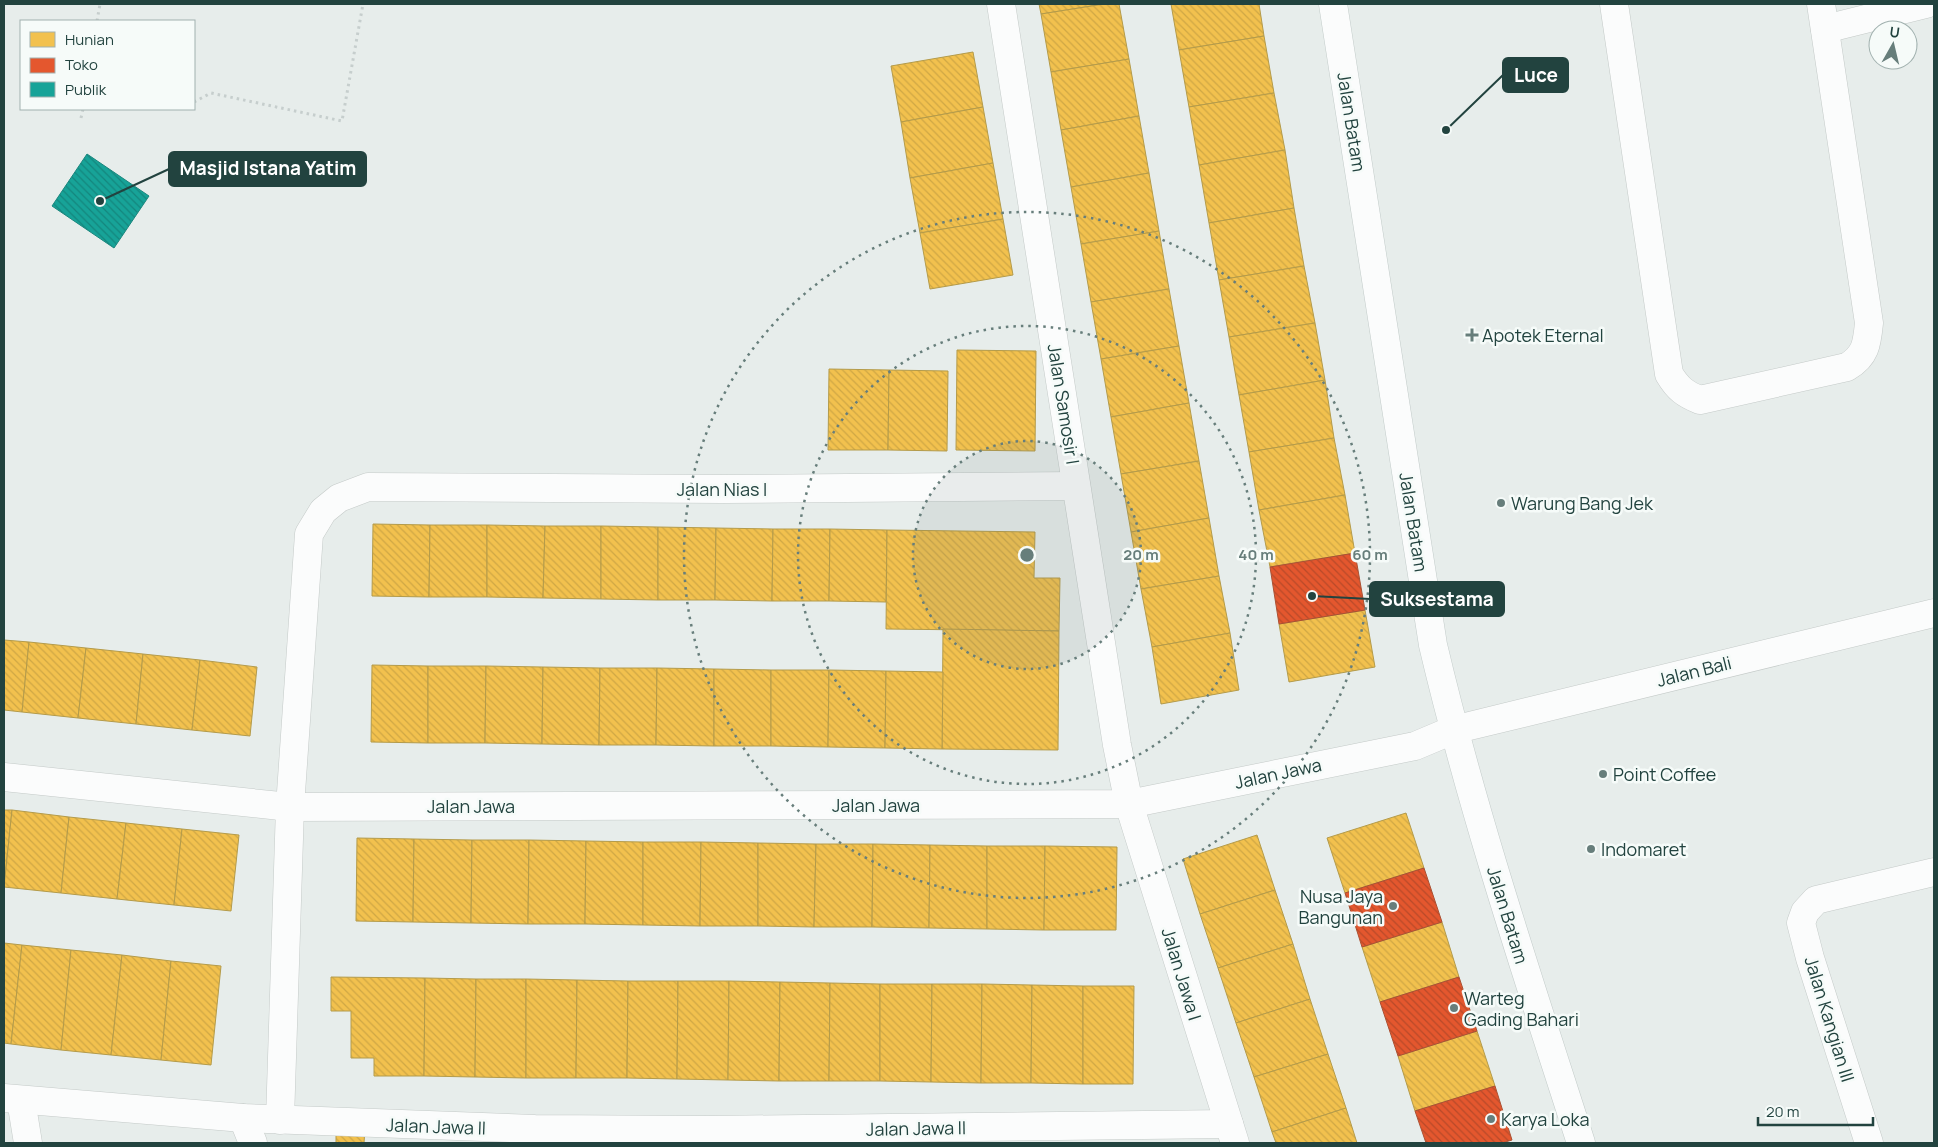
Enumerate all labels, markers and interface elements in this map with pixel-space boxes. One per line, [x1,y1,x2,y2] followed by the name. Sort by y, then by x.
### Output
[20,20,195,110] legend
[1868,20,1918,70] north arrow
[1889,22,1901,42] text: U
[65,29,114,50] text: Hunian
[65,54,98,75] text: Toko
[1503,58,1568,92] callout: Luce
[1514,62,1558,88] text: Luce
[1332,71,1372,173] street label: Jalan Batam
[65,79,107,100] text: Publik
[169,152,366,186] callout: Masjid Istana Yatim
[180,155,356,181] text: Masjid Istana Yatim
[1482,323,1604,347] place label: Apotek Eternal
[1466,329,1478,341] marker: Apotek Eternal
[1043,342,1085,466] street label: Jalan Samosir I
[1394,471,1434,573] street label: Jalan Batam
[677,477,767,501] street label: Jalan Nias I
[1511,491,1654,515] place label: Warung Bang Jek
[1495,497,1507,509] marker: Warung Bang Jek
[1123,544,1159,565] text: 20 m
[1238,544,1274,565] text: 40 m
[1352,544,1388,565] text: 60 m
[1018,546,1036,564] centre of rings
[1370,582,1504,616] callout: Suksestama
[1380,586,1494,612] text: Suksestama
[1654,650,1734,692] street label: Jalan Bali
[1232,752,1324,794] street label: Jalan Jawa
[1613,762,1716,786] place label: Point Coffee
[1597,768,1609,780] marker: Point Coffee
[832,793,920,817] street label: Jalan Jawa
[427,794,515,818] street label: Jalan Jawa
[1601,837,1686,861] place label: Indomaret
[1585,843,1597,855] marker: Indomaret
[1482,864,1534,966] street label: Jalan Batam
[1299,884,1383,929] place label: Nusa Jaya Bangunan
[1387,900,1399,912] marker: Nusa Jaya Bangunan
[1157,925,1207,1023] street label: Jalan Jawa I
[1800,953,1860,1085] street label: Jalan Kangian III
[1464,986,1579,1031] place label: Warteg Gading Bahari
[1448,1002,1460,1014] marker: Warteg Gading Bahari
[1758,1094,1873,1126] scale bar
[1766,1101,1799,1122] text: 20 m
[1501,1107,1590,1131] place label: Karya Loka
[386,1112,486,1140] street label: Jalan Jawa II
[1485,1113,1497,1125] marker: Karya Loka
[866,1115,966,1141] street label: Jalan Jawa II

